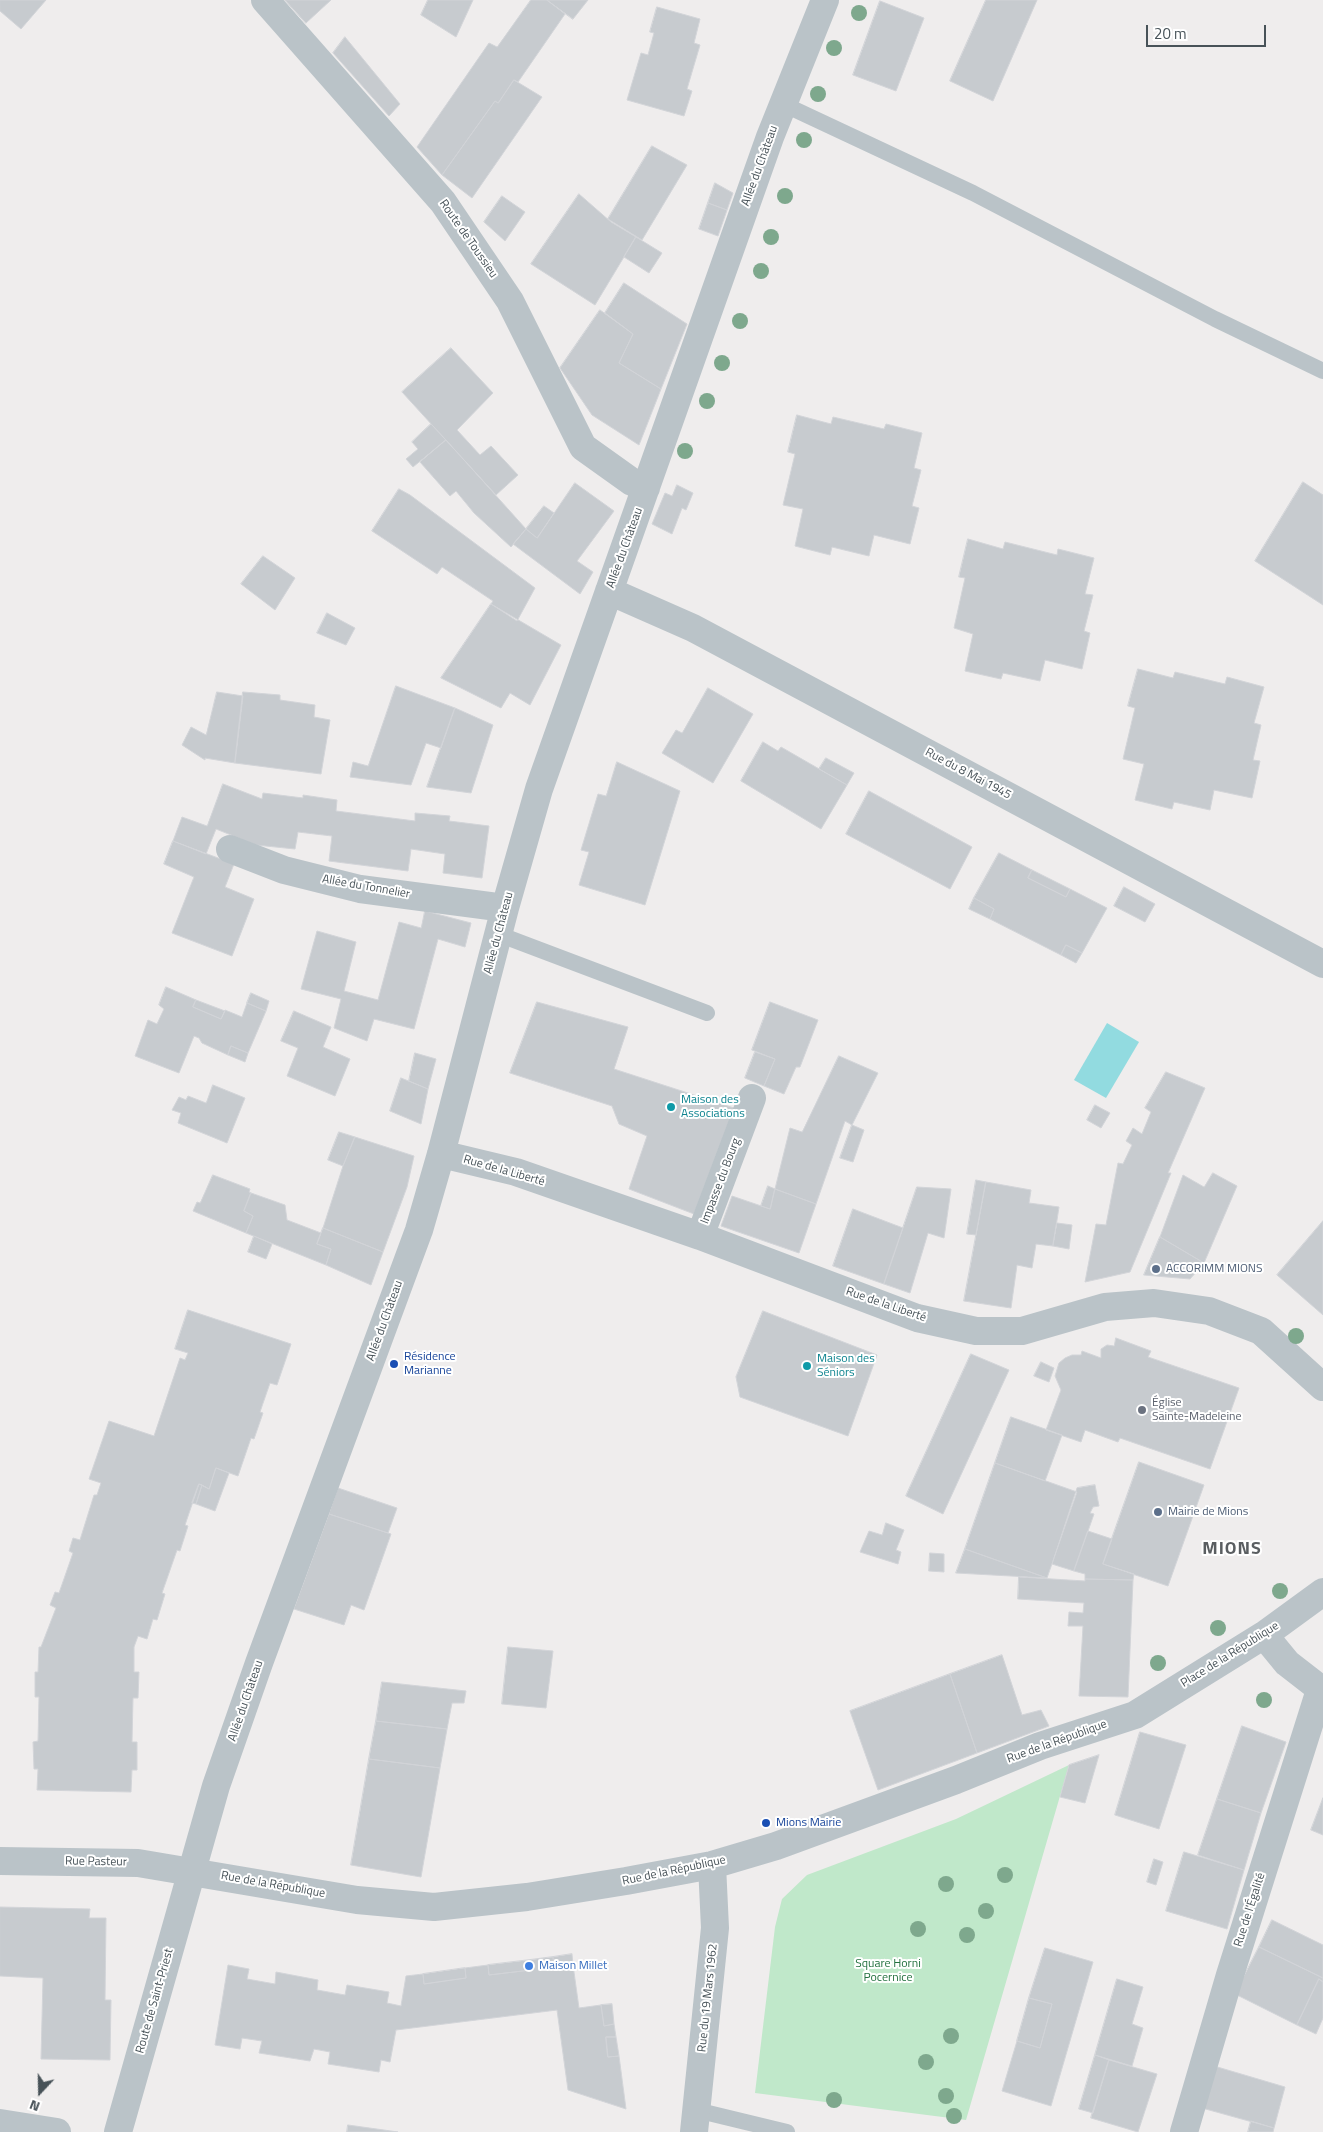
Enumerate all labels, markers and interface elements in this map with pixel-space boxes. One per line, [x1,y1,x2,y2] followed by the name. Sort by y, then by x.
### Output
[1148,15,1268,47] scale bar
[1154,22,1187,45] text: 20 m
[739,124,781,208] street label: Allée du Château
[436,197,500,281] street label: Route de Toussieu
[604,506,646,590] street label: Allée du Château
[923,745,1013,803] street label: Rue du 8 Mai 1945
[321,872,411,902] street label: Allée du Tonnelier
[481,890,517,976] street label: Allée du Château
[681,1093,745,1121] place label: Maison des Associations
[665,1101,677,1113] marker: Maison des Associations
[698,1136,744,1226] street label: Impasse du Bourg
[462,1152,546,1190] street label: Rue de la Liberté
[1166,1262,1262,1276] place label: ACCORIMM MIONS
[1150,1263,1162,1275] marker: ACCORIMM MIONS
[364,1279,406,1363] street label: Allée du Château
[844,1285,928,1325] street label: Rue de la Liberté
[404,1350,456,1378] place label: Résidence Marianne
[817,1352,875,1380] place label: Maison des Séniors
[388,1358,400,1370] marker: Résidence Marianne
[801,1360,813,1372] marker: Maison des Séniors
[1152,1396,1242,1424] place label: Église Sainte-Madeleine
[1136,1404,1148,1416] marker: Église Sainte-Madeleine
[1168,1505,1248,1519] place label: Mairie de Mions
[1152,1506,1164,1518] marker: Mairie de Mions
[1202,1539,1262,1561] district label: MIONS
[1178,1619,1282,1691] street label: Place de la République
[225,1659,267,1743] street label: Allée du Château
[1005,1717,1109,1767] street label: Rue de la République
[776,1816,841,1830] place label: Mions Mairie
[760,1817,772,1829] marker: Mions Mairie
[621,1853,727,1889] street label: Rue de la République
[65,1854,127,1870] street label: Rue Pasteur
[220,1869,326,1901] street label: Rue de la République
[1231,1871,1269,1949] street label: Rue de l'Égalité
[695,1943,721,2053] street label: Rue du 19 Mars 1962
[133,1947,177,2055] street label: Route de Saint-Priest
[855,1957,921,1985] park label: Square Horni Pocernice
[539,1959,607,1973] place label: Maison Millet
[523,1960,535,1972] marker: Maison Millet
[15,2067,65,2117] north arrow
[26,2095,43,2118] text: N

